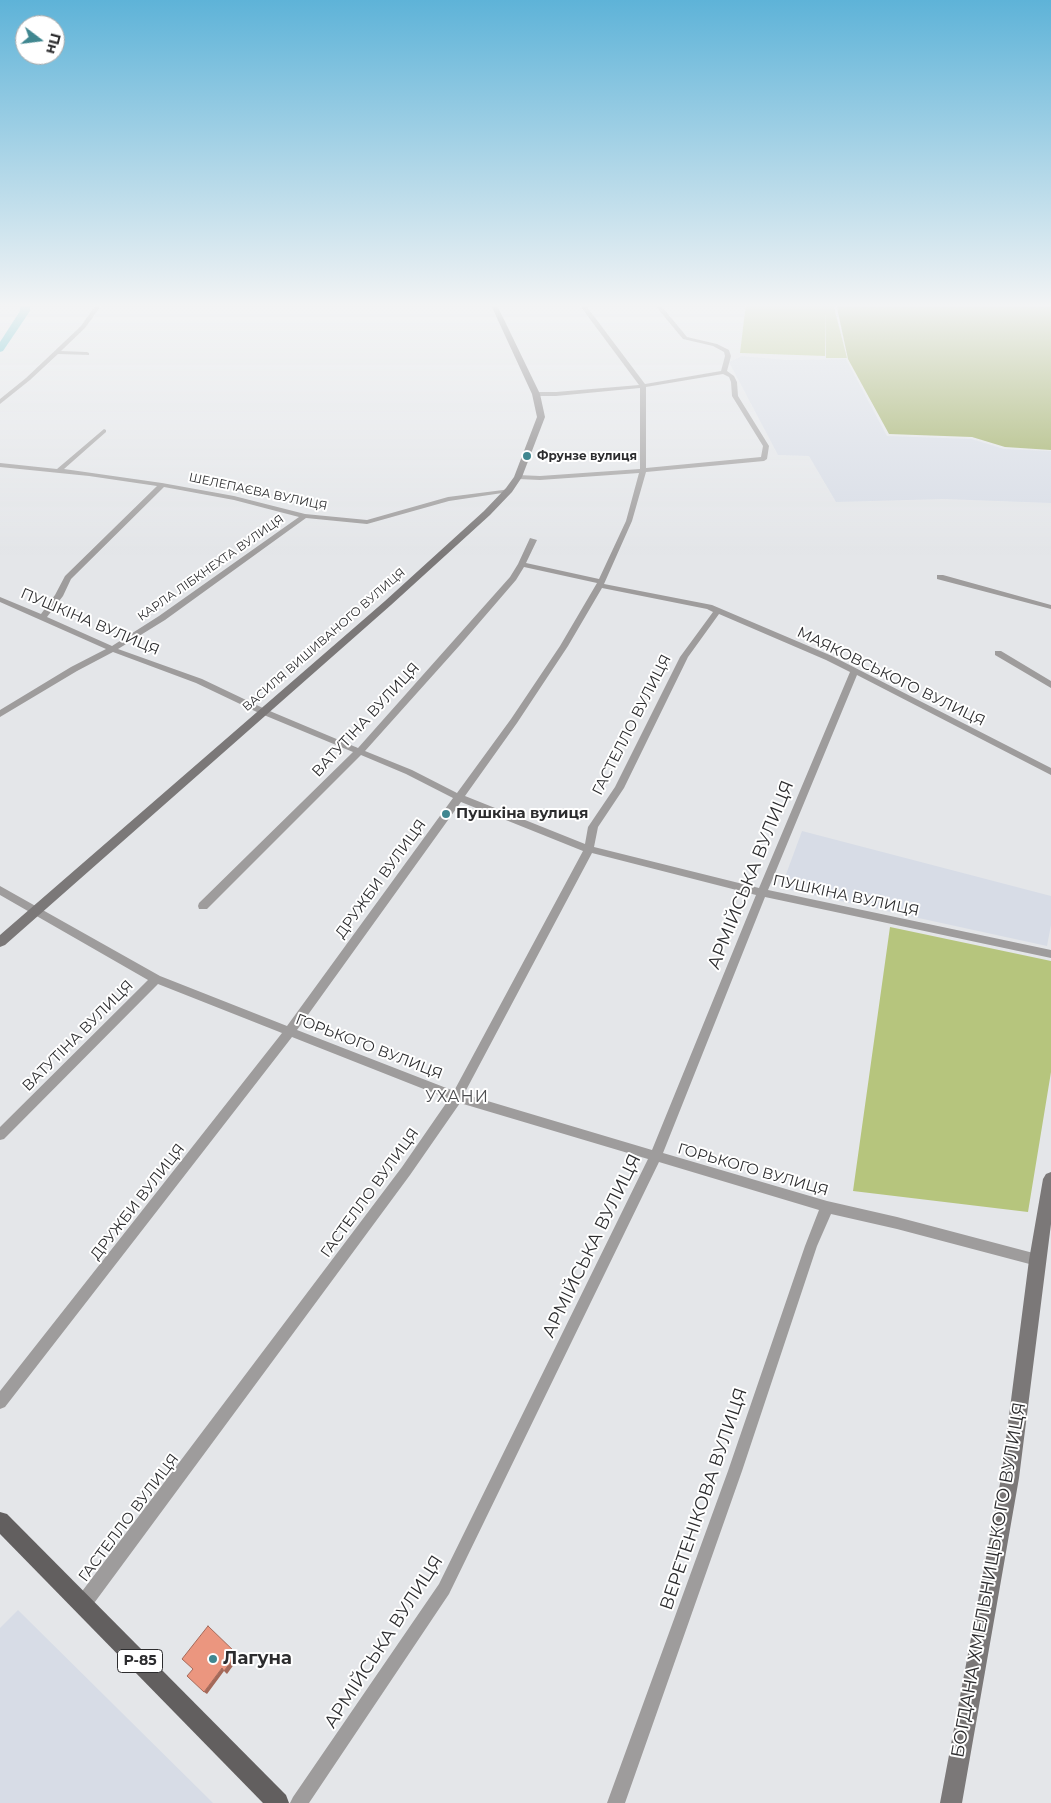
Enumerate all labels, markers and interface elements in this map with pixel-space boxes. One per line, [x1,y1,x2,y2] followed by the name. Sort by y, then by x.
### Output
[15,15,65,65] north arrow
[42,31,65,56] text: Пн
[537,449,637,463] place label: Фрунзе вулиця
[521,450,533,462] marker: Фрунзе вулиця
[187,470,329,514] street label: ШЕЛЕПАЄВА ВУЛИЦЯ
[135,512,287,624] street label: КАРЛА ЛІБКНЕХТА ВУЛИЦЯ
[240,565,408,715] street label: ВАСИЛЯ ВИШИВАНОГО ВУЛИЦЯ
[18,585,162,659] street label: ПУШКІНА ВУЛИЦЯ
[794,624,988,730] street label: МАЯКОВСЬКОГО ВУЛИЦЯ
[589,652,675,798] street label: ГАСТЕЛЛО ВУЛИЦЯ
[308,659,424,781] street label: ВАТУТІНА ВУЛИЦЯ
[703,777,799,973] street label: АРМІЙСЬКА ВУЛИЦЯ
[456,805,588,823] place label: Пушкіна вулиця
[440,808,452,820] marker: Пушкіна вулиця
[332,816,430,942] street label: ДРУЖБИ ВУЛИЦЯ
[771,872,921,920] street label: ПУШКІНА ВУЛИЦЯ
[19,977,137,1095] street label: ВАТУТІНА ВУЛИЦЯ
[293,1011,445,1083] street label: ГОРЬКОГО ВУЛИЦЯ
[425,1087,489,1107] district label: УХАНИ
[317,1125,423,1261] street label: ГАСТЕЛЛО ВУЛИЦЯ
[87,1140,189,1264] street label: ДРУЖБИ ВУЛИЦЯ
[675,1140,831,1200] street label: ГОРЬКОГО ВУЛИЦЯ
[538,1151,646,1341] street label: АРМІЙСЬКА ВУЛИЦЯ
[656,1385,752,1613] street label: ВЕРЕТЕНІКОВА ВУЛИЦЯ
[947,1401,1031,1759] street label: БОГДАНА ХМЕЛЬНИЦЬКОГО ВУЛИЦЯ
[75,1451,183,1585] street label: ГАСТЕЛЛО ВУЛИЦЯ
[320,1552,448,1732] street label: АРМІЙСЬКА ВУЛИЦЯ
[223,1648,292,1670] place label: Лагуна
[118,1650,162,1672] road number: Р-85
[207,1653,219,1665] marker: Лагуна

